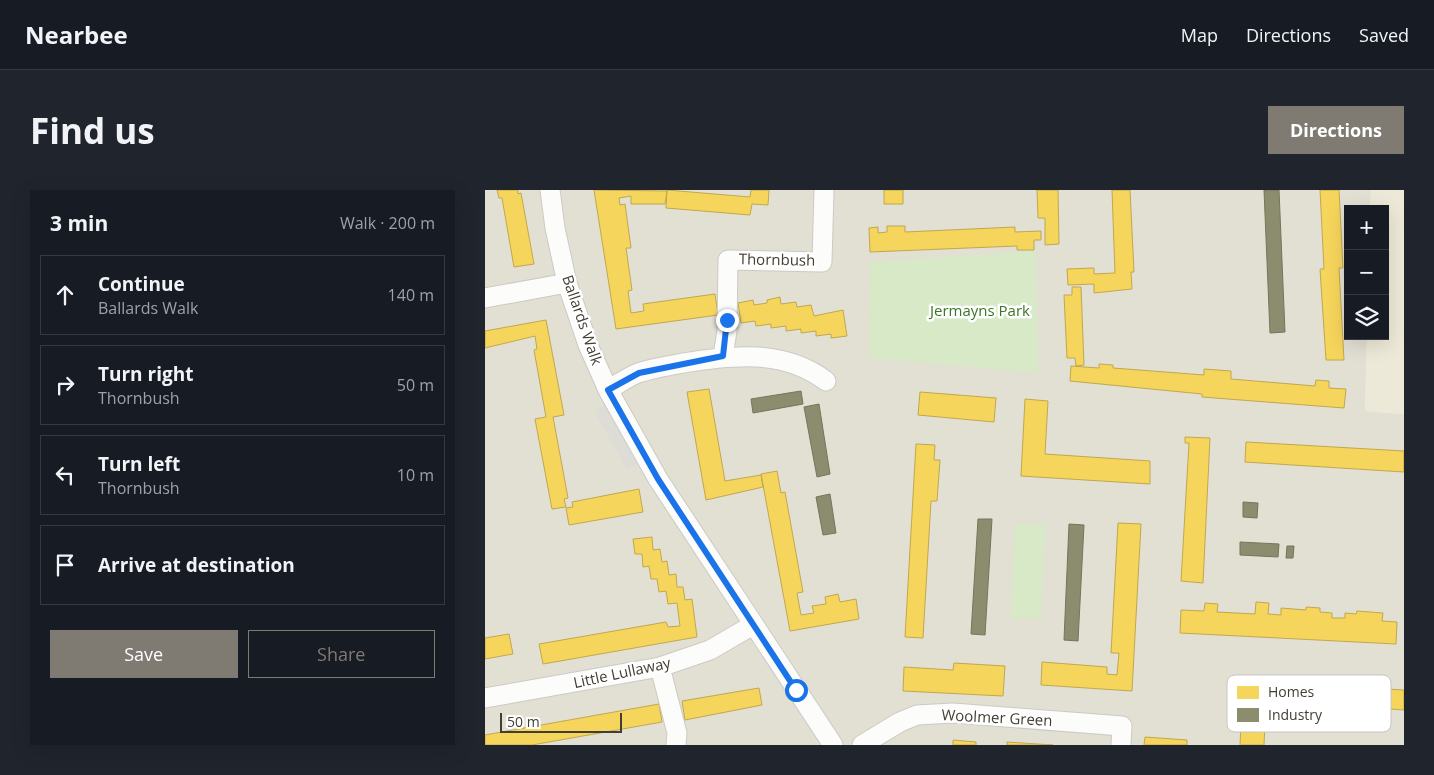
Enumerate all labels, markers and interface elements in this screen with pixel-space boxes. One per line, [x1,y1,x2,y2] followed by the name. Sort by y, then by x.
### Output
[25,18,128,51] text: Nearbee
[1181,23,1218,47] text: Map
[1246,23,1331,47] text: Directions
[1359,23,1409,47] text: Saved
[1268,106,1404,154] button: Directions
[30,107,155,154] text: Find us
[1344,205,1389,340] map controls
[1344,205,1389,250] button: +
[50,209,108,237] text: 3 min
[340,212,435,234] text: Walk · 200 m
[739,248,815,270] street label: Thornbush
[1344,250,1389,295] button: −
[98,271,185,297] text: Continue
[558,272,608,368] street label: Ballards Walk
[51,281,79,309] icon: ahead
[388,284,434,306] text: 140 m
[1344,295,1389,340] button: layers
[98,297,198,319] text: Ballards Walk
[928,300,1030,320] park label: Jermayns Park
[716,309,739,332] route end
[98,361,193,387] text: Turn right
[51,371,79,399] icon: right
[397,374,434,396] text: 50 m
[98,387,180,409] text: Thornbush
[98,451,180,477] text: Turn left
[51,461,79,489] icon: left
[397,464,434,486] text: 10 m
[98,477,180,499] text: Thornbush
[51,551,79,579] icon: arrive
[98,552,295,578] text: Arrive at destination
[50,630,238,678] button: Save
[248,630,435,678] button: Share
[571,652,673,692] street label: Little Lullaway
[1227,675,1391,732] legend
[785,679,808,702] route start
[1268,682,1315,701] text: Homes
[941,704,1053,730] street label: Woolmer Green
[1268,705,1323,724] text: Industry
[500,710,623,733] scale bar
[507,712,540,731] text: 50 m

